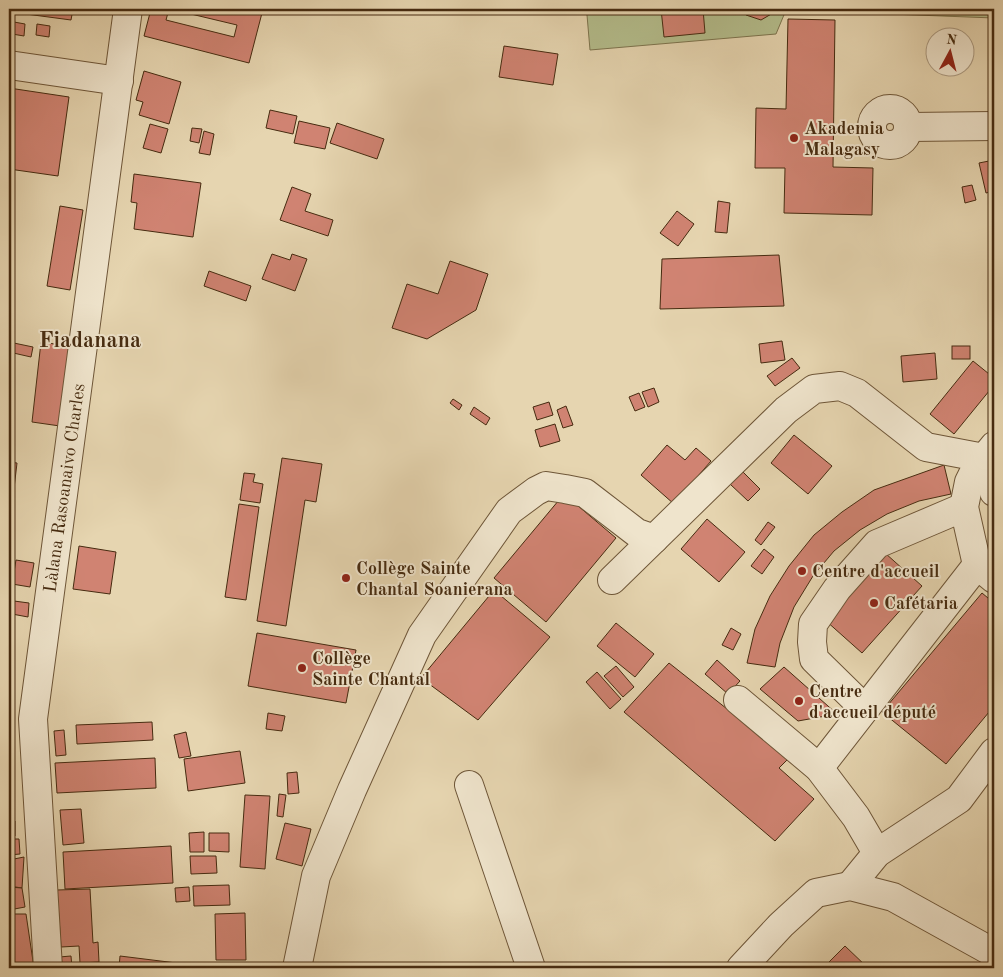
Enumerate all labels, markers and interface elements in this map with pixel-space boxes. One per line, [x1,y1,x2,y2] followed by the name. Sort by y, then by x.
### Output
[926,28,976,78] north arrow
[945,32,958,48] text: N
[804,120,884,159] place label: Akademia Malagasy
[788,132,800,144] marker: Akademia Malagasy
[39,330,141,352] district label: Fiadanana
[41,382,89,594] street label: Làlana Rasoanaivo Charles
[356,560,513,599] place label: Collège Sainte Chantal Soanierana
[812,563,940,581] place label: Centre d'accueil
[796,565,808,577] marker: Centre d'accueil
[340,572,352,584] marker: Collège Sainte Chantal Soanierana
[884,595,958,613] place label: Cafétaria
[868,597,880,609] marker: Cafétaria
[312,650,431,689] place label: Collège Sainte Chantal
[296,662,308,674] marker: Collège Sainte Chantal
[809,683,936,722] place label: Centre d'accueil député
[793,695,805,707] marker: Centre d'accueil député

